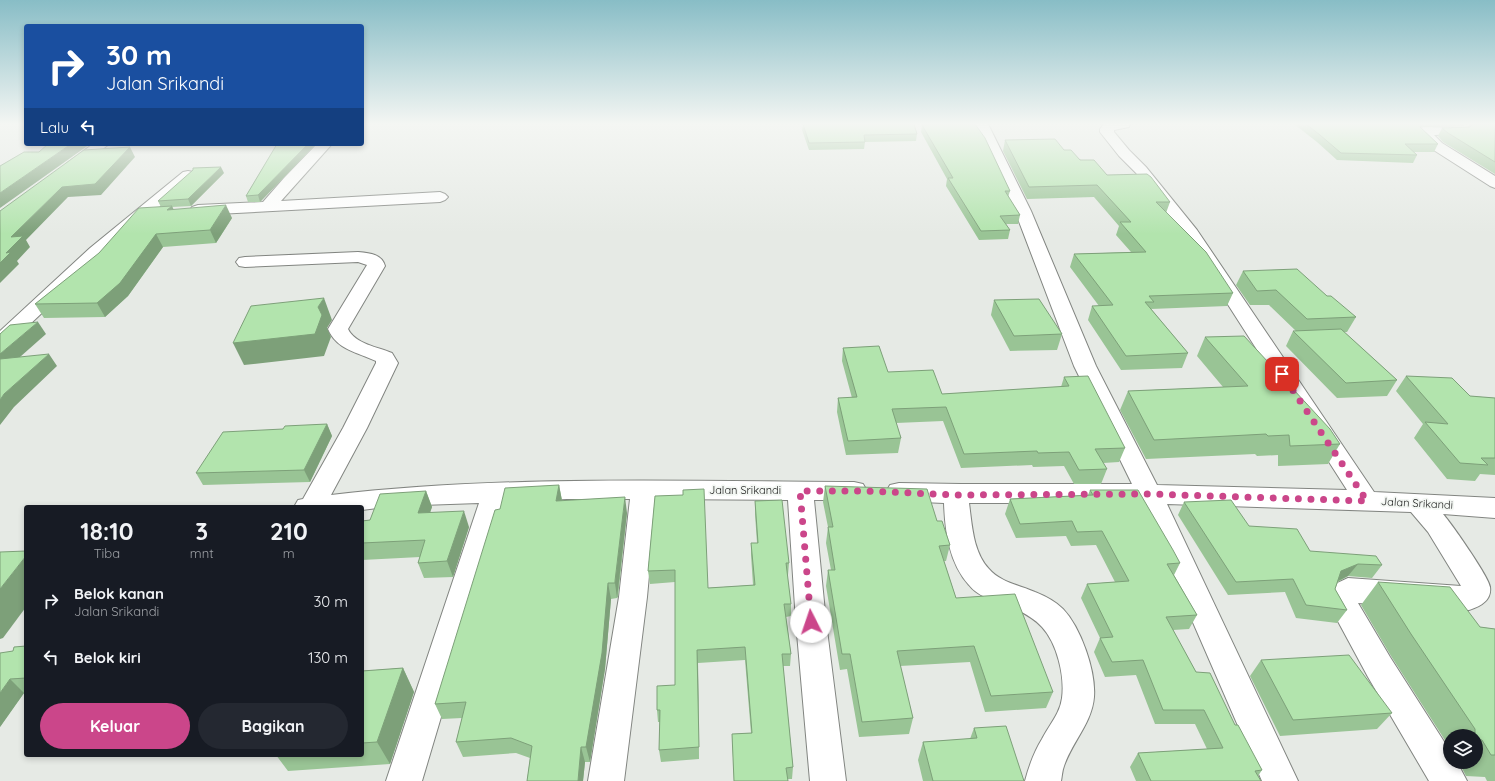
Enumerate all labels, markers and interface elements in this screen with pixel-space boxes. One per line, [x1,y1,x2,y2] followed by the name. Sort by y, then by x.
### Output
[106,37,172,72] text: 30 m
[40,40,92,92] icon: right
[106,72,224,95] text: Jalan Srikandi
[77,116,99,138] icon: left
[40,118,69,137] text: Lalu
[1265,357,1299,391] pin
[1271,363,1293,385] icon: arrive
[709,483,781,497] street label: Jalan Srikandi
[1381,494,1453,512] street label: Jalan Srikandi
[80,516,133,546] text: 18:10
[195,516,208,546] text: 3
[270,516,308,546] text: 210
[94,545,120,561] text: Tiba
[190,545,214,561] text: mnt
[283,545,295,561] text: m
[74,584,164,603] text: Belok kanan
[40,590,62,612] icon: right
[313,592,348,611] text: 30 m
[790,601,832,643] position arrow
[74,603,159,619] text: Jalan Srikandi
[40,646,62,668] icon: left
[74,648,141,667] text: Belok kiri
[308,648,348,667] text: 130 m
[40,703,190,749] button: Keluar
[198,703,348,749] button: Bagikan
[1443,729,1483,769] map controls
[1443,729,1483,769] button: layers

